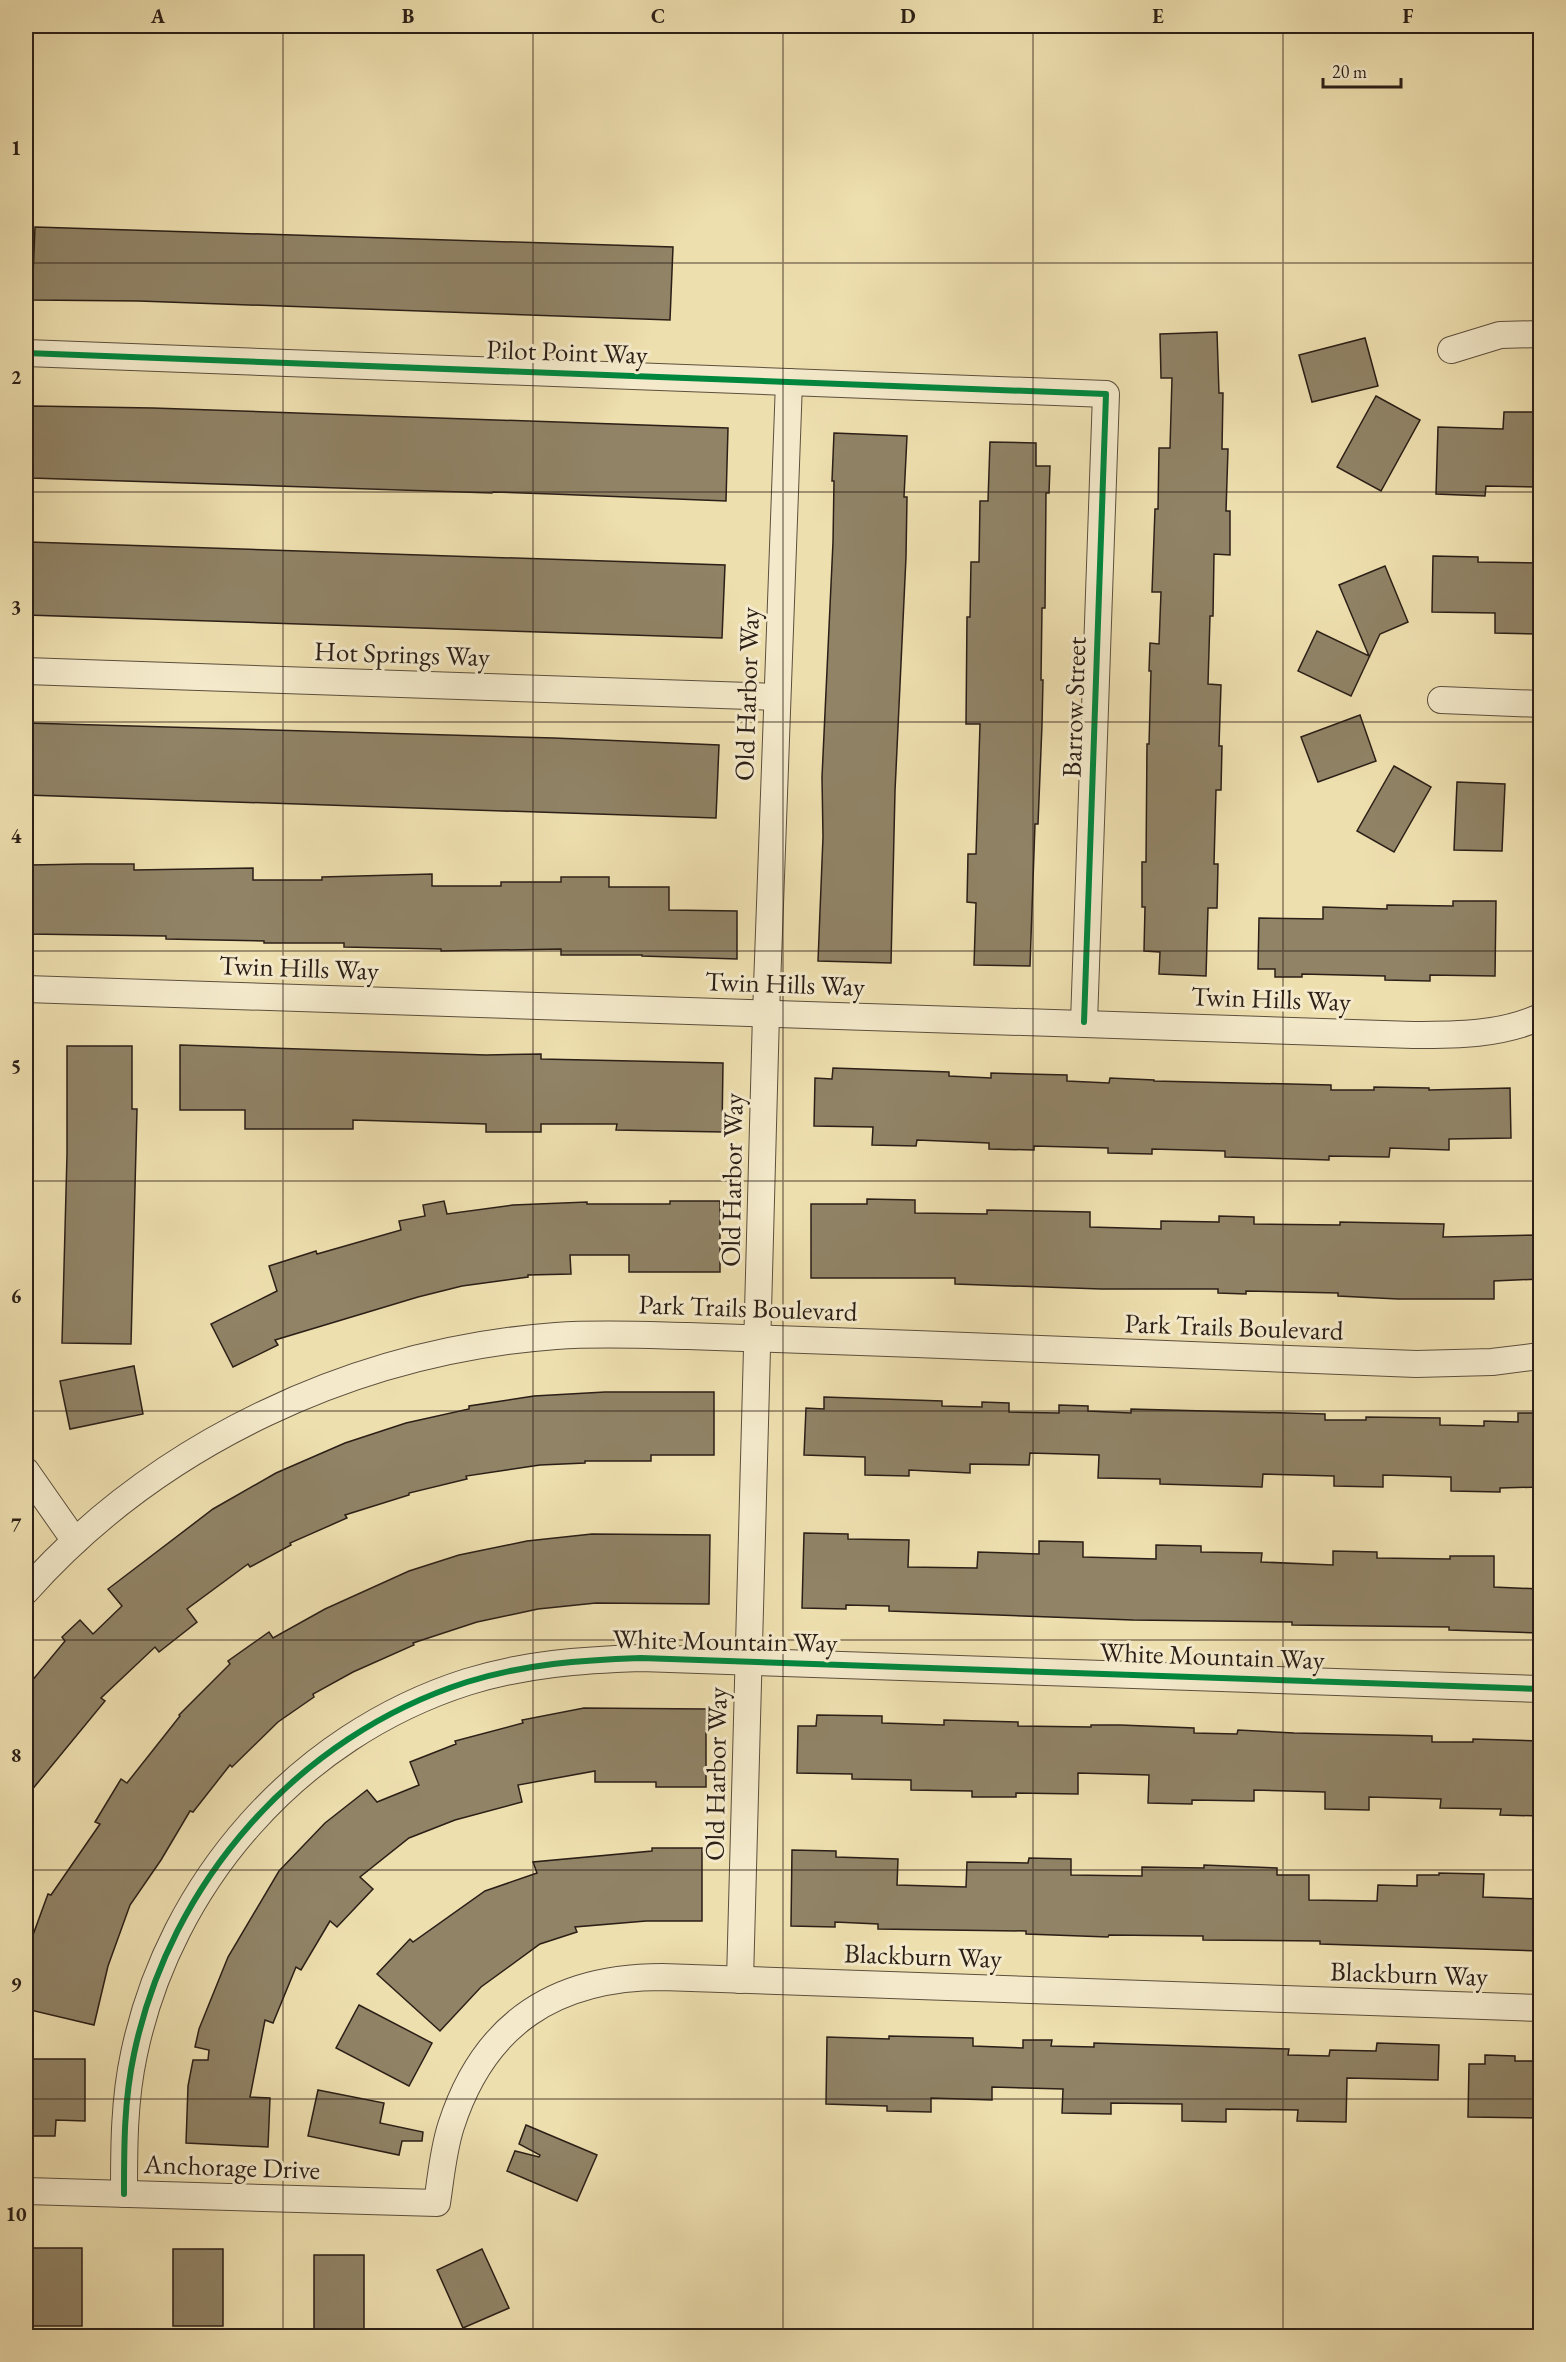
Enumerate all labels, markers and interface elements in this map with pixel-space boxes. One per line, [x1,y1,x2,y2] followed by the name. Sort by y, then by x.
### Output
[150,3,166,29] text: A
[402,3,414,29] text: B
[651,3,665,29] text: C
[900,3,916,29] text: D
[1152,3,1164,29] text: E
[1403,3,1414,29] text: F
[1323,51,1401,89] scale bar
[1332,60,1367,83] text: 20 m
[11,135,21,161] text: 1
[486,331,648,372] street label: Pilot Point Way
[11,364,22,390] text: 2
[11,594,21,620] text: 3
[726,606,767,781] street label: Old Harbor Way
[314,633,491,674] street label: Hot Springs Way
[1054,635,1093,778] street label: Barrow Street
[11,823,22,849] text: 4
[218,947,380,988] street label: Twin Hills Way
[704,963,866,1004] street label: Twin Hills Way
[1190,978,1352,1019] street label: Twin Hills Way
[11,1053,21,1079] text: 5
[712,1093,751,1267] street label: Old Harbor Way
[11,1283,22,1309] text: 6
[638,1286,858,1329] street label: Park Trails Boulevard
[1124,1305,1344,1348] street label: Park Trails Boulevard
[11,1512,22,1538] text: 7
[612,1621,838,1660] street label: White Mountain Way
[1099,1634,1325,1677] street label: White Mountain Way
[696,1687,735,1861] street label: Old Harbor Way
[11,1742,21,1768] text: 8
[843,1935,1003,1976] street label: Blackburn Way
[1329,1953,1489,1994] street label: Blackburn Way
[11,1971,22,1997] text: 9
[142,2146,321,2187] street label: Anchorage Drive
[5,2201,27,2227] text: 10

